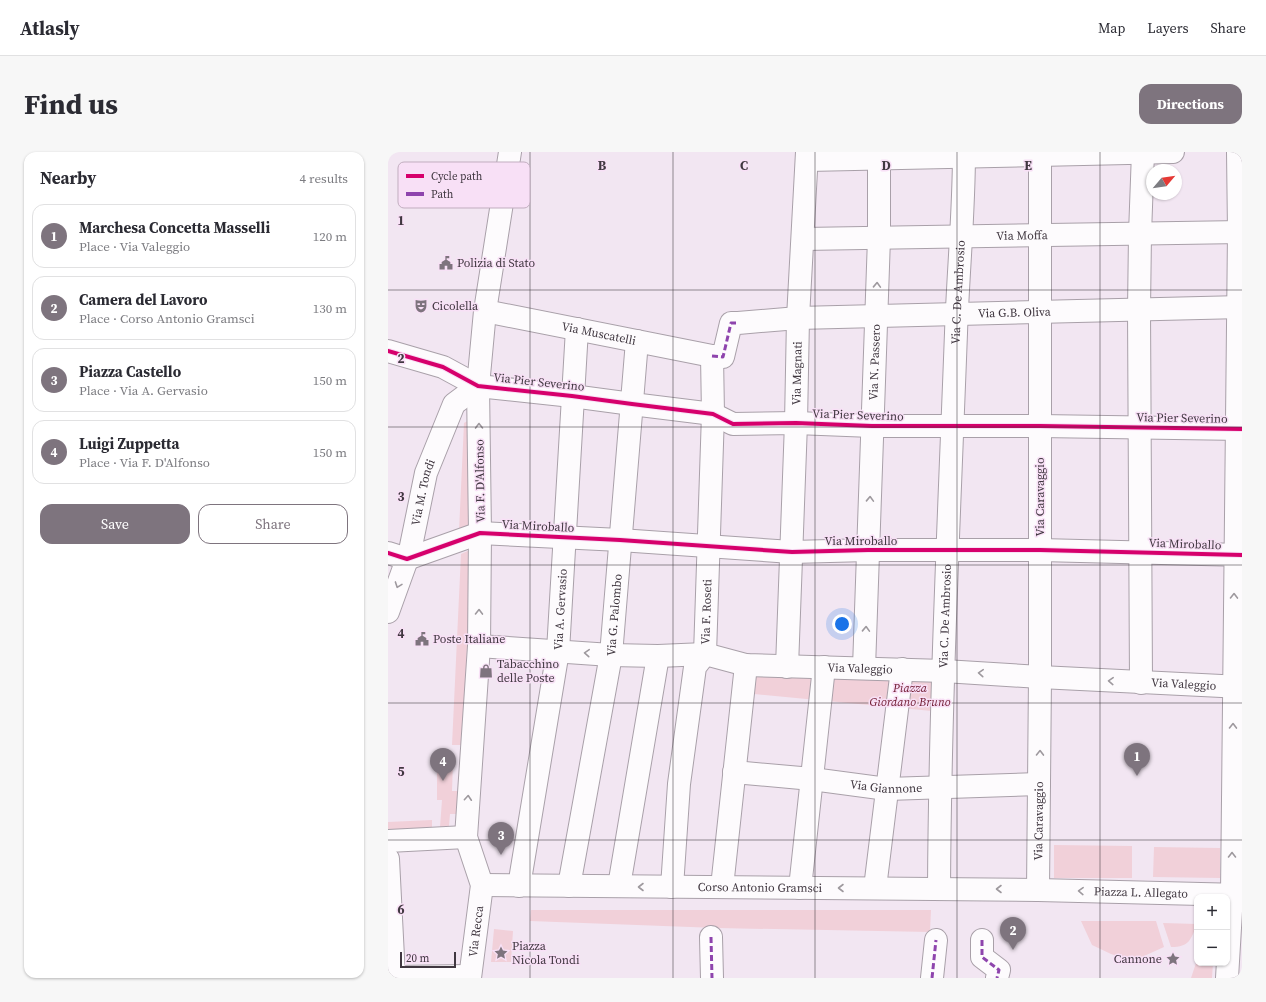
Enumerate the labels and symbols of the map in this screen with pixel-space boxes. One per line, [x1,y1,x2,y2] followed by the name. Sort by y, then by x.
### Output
[598,157,607,174] text: B
[740,157,748,174] text: C
[881,157,891,174] text: D
[1024,157,1032,174] text: E
[398,162,530,208] legend
[1146,164,1182,200] north arrow
[431,169,483,184] text: Cycle path
[431,187,454,202] text: Path
[397,212,405,229] text: 1
[996,227,1049,244] street label: Via Moffa
[948,239,969,345] street label: Via C. De Ambrosio
[438,255,454,271] public building icon: Polizia di Stato
[457,255,536,271] place label: Polizia di Stato
[873,282,881,288] one-way arrow
[413,298,429,314] theatre icon: Cicolella
[432,298,479,314] place label: Cicolella
[978,304,1052,322] street label: Via G.B. Oliva
[560,318,638,349] street label: Via Muscatelli
[865,323,884,401] street label: Via N. Passero
[788,341,806,405] street label: Via Magnati
[397,350,405,367] text: 2
[493,369,586,395] street label: Via Pier Severino
[812,405,904,425] street label: Via Pier Severino
[1136,409,1228,427] street label: Via Pier Severino
[475,423,483,429] one-way arrow
[471,439,489,523] street label: Via F. D'Alfonso
[407,456,439,527] street label: Via M. Tondi
[1032,457,1048,536] street label: Via Caravaggio
[397,488,405,505] text: 3
[866,496,874,502] one-way arrow
[501,516,575,536] street label: Via Miroballo
[825,533,898,549] street label: Via Miroballo
[1148,535,1222,553] street label: Via Miroballo
[935,563,955,668] street label: Via C. De Ambrosio
[550,568,571,650] street label: Via A. Gervasio
[603,573,626,657] street label: Via G. Palombo
[697,578,716,645] street label: Via F. Roseti
[394,582,402,589] one-way arrow
[1230,593,1238,599] one-way arrow
[475,609,483,615] one-way arrow
[832,614,852,634] your location
[397,625,405,642] text: 4
[862,626,870,632] one-way arrow
[414,631,430,647] public building icon: Poste Italiane
[433,631,505,647] place label: Poste Italiane
[584,649,590,658] one-way arrow
[497,656,560,686] place label: Tabacchino delle Poste
[827,659,893,677] street label: Via Valeggio
[478,663,494,679] shop icon: Tabacchino delle Poste
[978,669,984,678] one-way arrow
[1151,675,1217,694] street label: Via Valeggio
[1108,676,1114,685] one-way arrow
[869,680,951,710] park label: Piazza Giordano Bruno
[1229,723,1237,729] one-way arrow
[1124,743,1150,776] pin: 1
[430,748,456,781] pin: 4
[1035,750,1044,756] one-way arrow
[397,763,405,780] text: 5
[849,776,923,797] street label: Via Giannone
[1030,781,1047,861] street label: Via Caravaggio
[464,795,473,801] one-way arrow
[488,822,514,855] pin: 3
[1228,852,1236,858] one-way arrow
[698,879,823,896] street label: Corso Antonio Gramsci
[638,883,644,891] one-way arrow
[1094,883,1189,902] street label: Piazza L. Allegato
[838,884,844,892] one-way arrow
[996,885,1002,893] one-way arrow
[1078,886,1084,895] one-way arrow
[397,901,405,918] text: 6
[465,904,487,958] street label: Via Recca
[1000,917,1026,950] pin: 2
[512,938,580,968] place label: Piazza Nicola Tondi
[493,945,509,961] place icon: Piazza Nicola Tondi
[400,950,456,969] scale bar
[1114,951,1162,967] place label: Cannone
[1165,951,1181,967] place icon: Cannone

